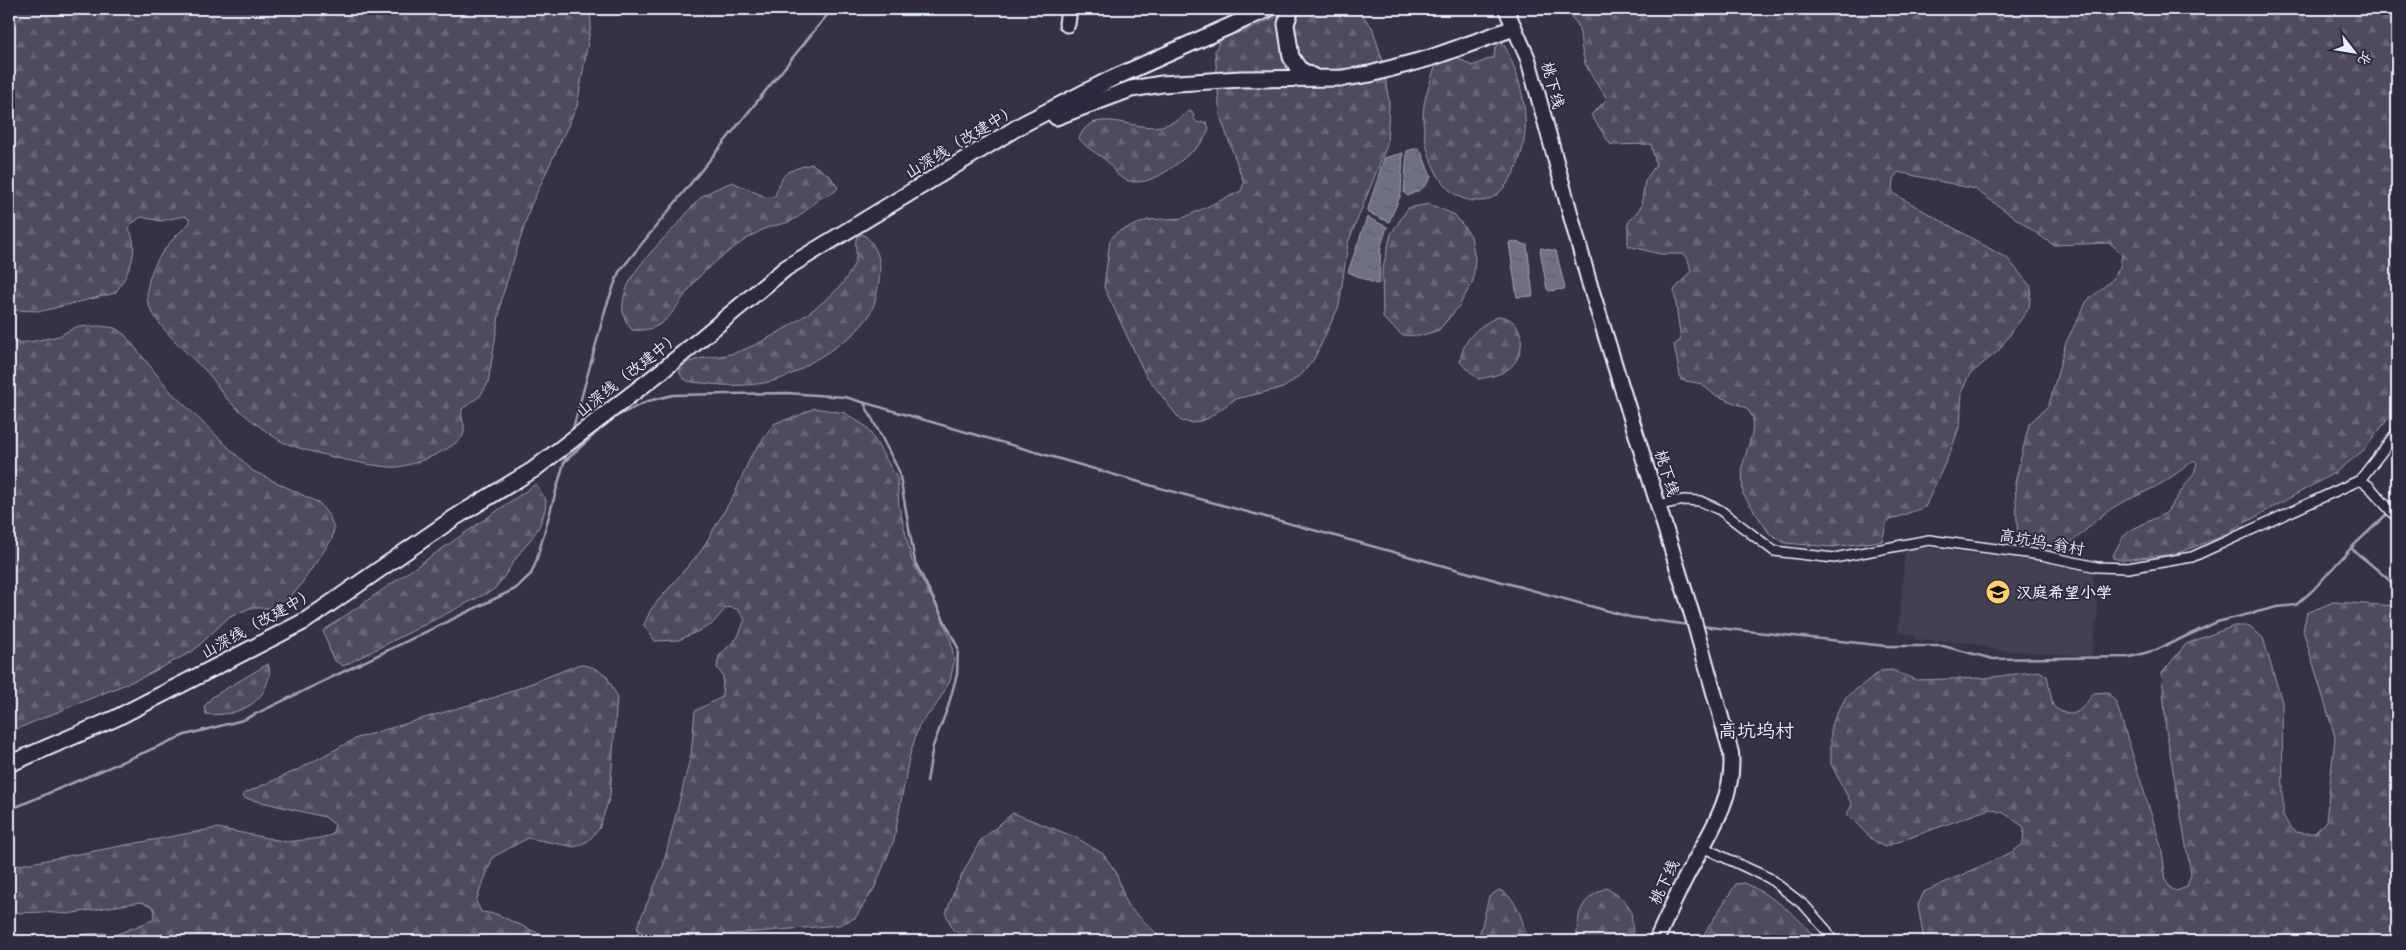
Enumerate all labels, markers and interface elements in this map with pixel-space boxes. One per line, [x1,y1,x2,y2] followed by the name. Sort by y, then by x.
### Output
[2328,28,2378,78] north arrow
[2354,48,2376,69] text: 北
[1538,59,1568,111] street label: 桃下线
[901,100,1021,182] street label: 山深线（改建中）
[572,327,684,421] street label: 山深线（改建中）
[1651,447,1683,499] street label: 桃下线
[1998,525,2086,559] street label: 高坑坞-翁村
[1985,579,2011,605] school or university icon: 汉庭希望小学
[2016,583,2112,602] place label: 汉庭希望小学
[197,584,319,662] street label: 山深线（改建中）
[1718,719,1794,742] district label: 高坑坞村
[1645,856,1683,908] street label: 桃下线

